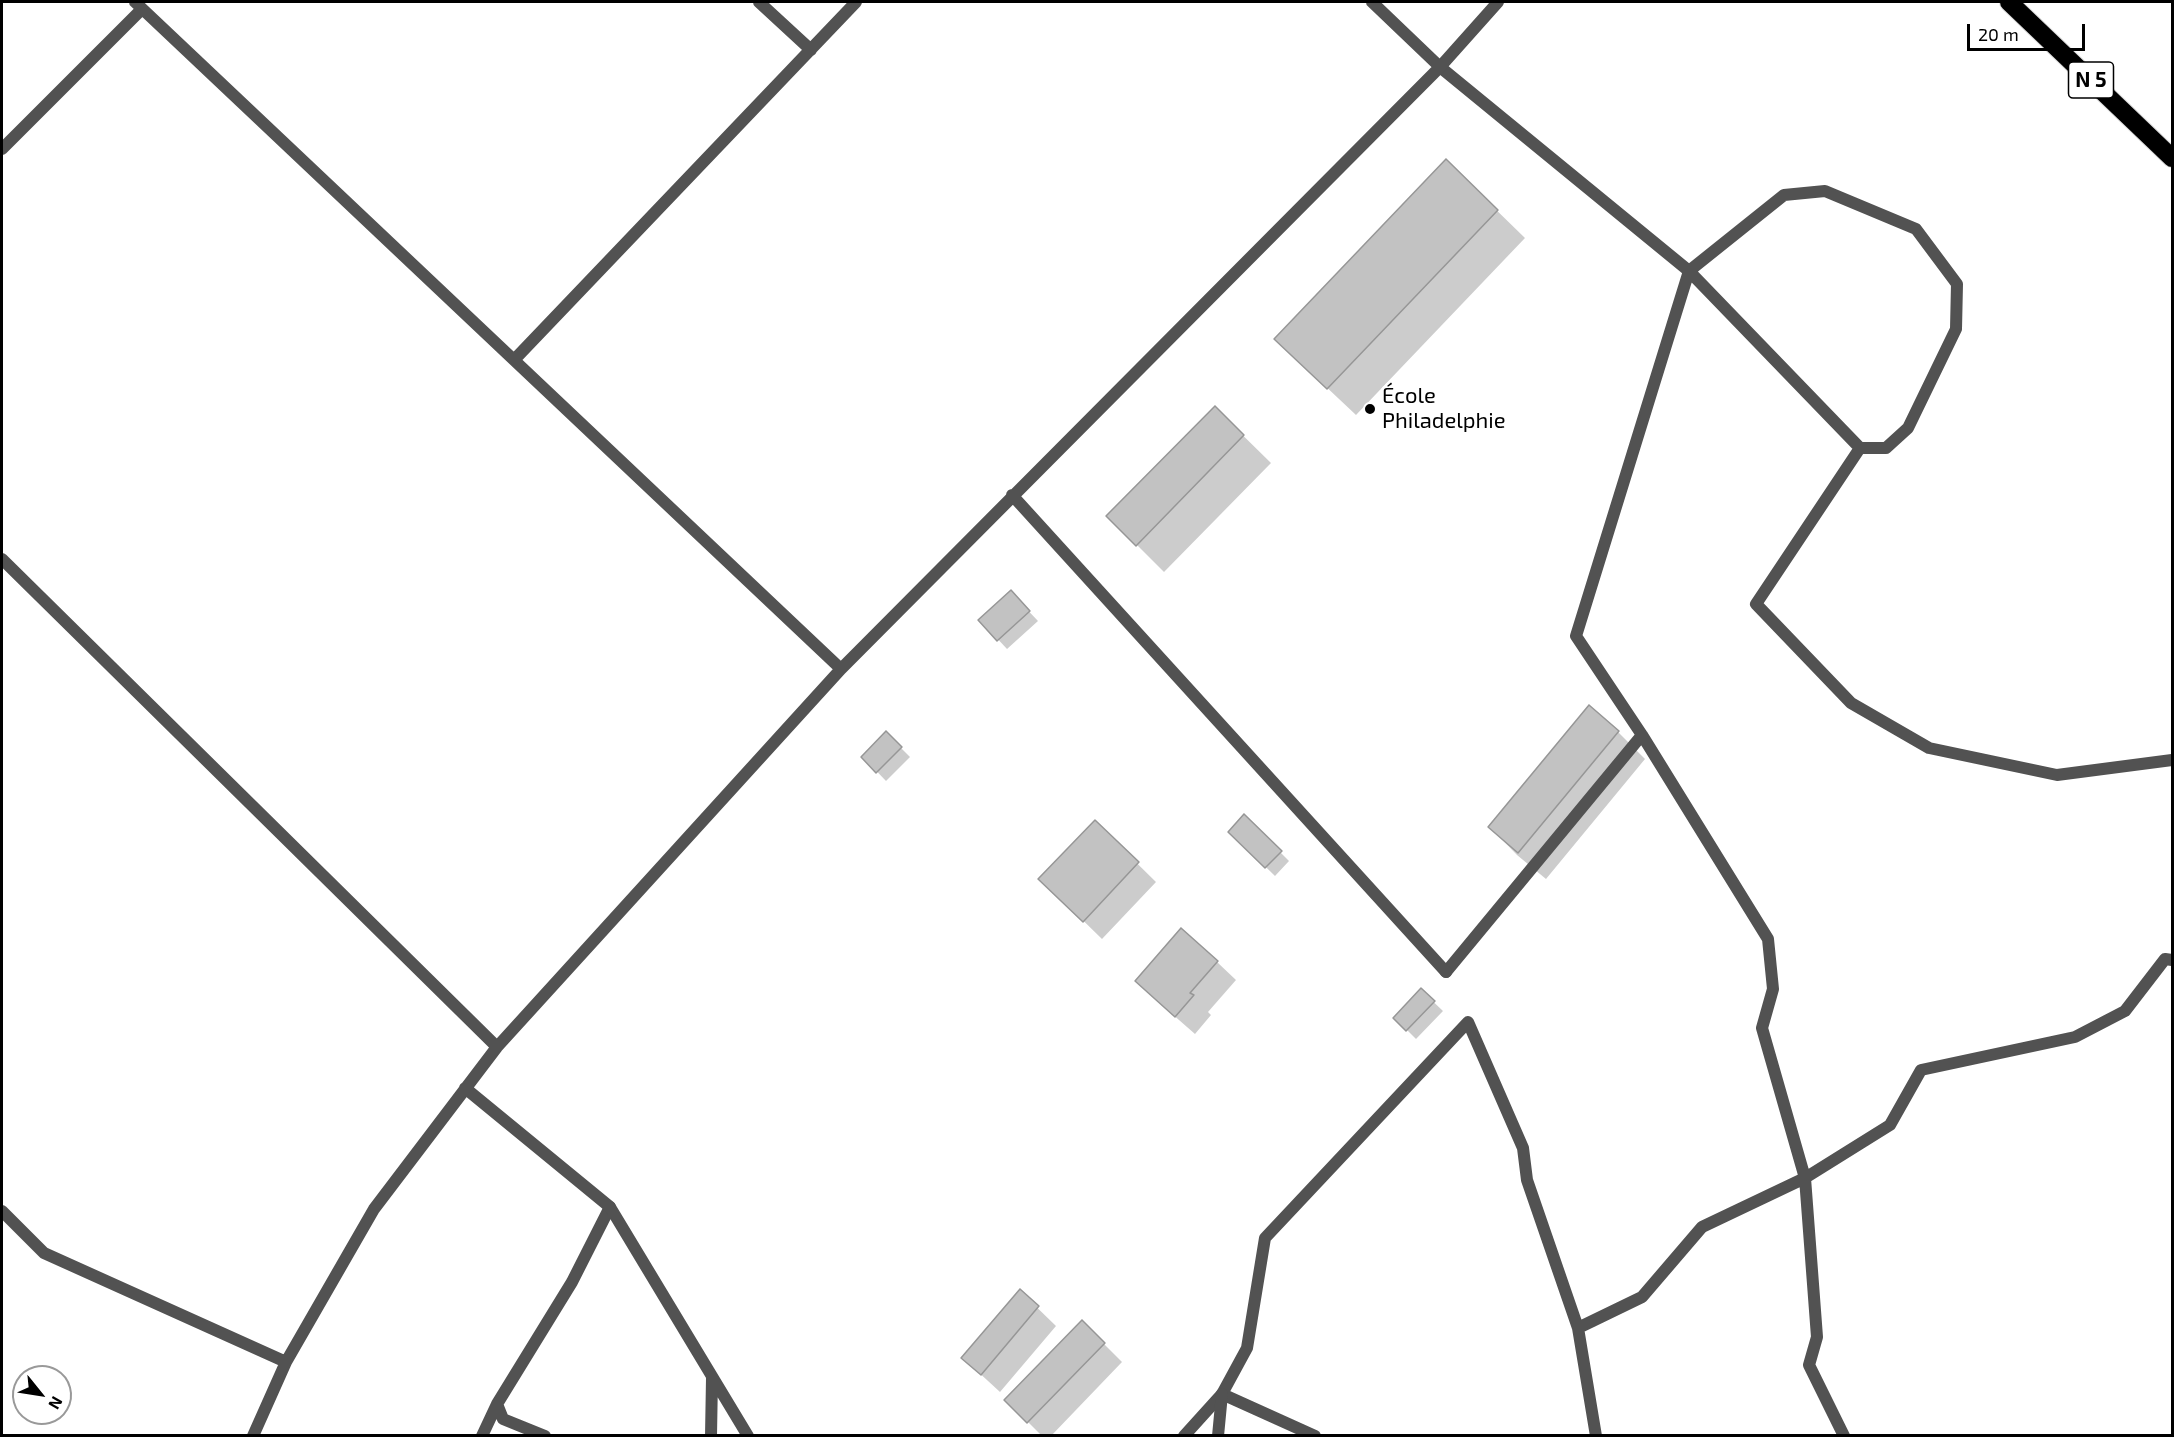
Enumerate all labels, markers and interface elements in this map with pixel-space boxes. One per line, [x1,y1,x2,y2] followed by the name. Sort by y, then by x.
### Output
[1970,12,2088,50] scale bar
[1978,23,2019,45] text: 20 m
[2068,62,2114,98] road number: N 5
[1382,383,1506,434] place label: École Philadelphie
[1363,402,1377,416] marker: École Philadelphie
[12,1365,72,1425] north arrow
[45,1393,67,1413] text: N

